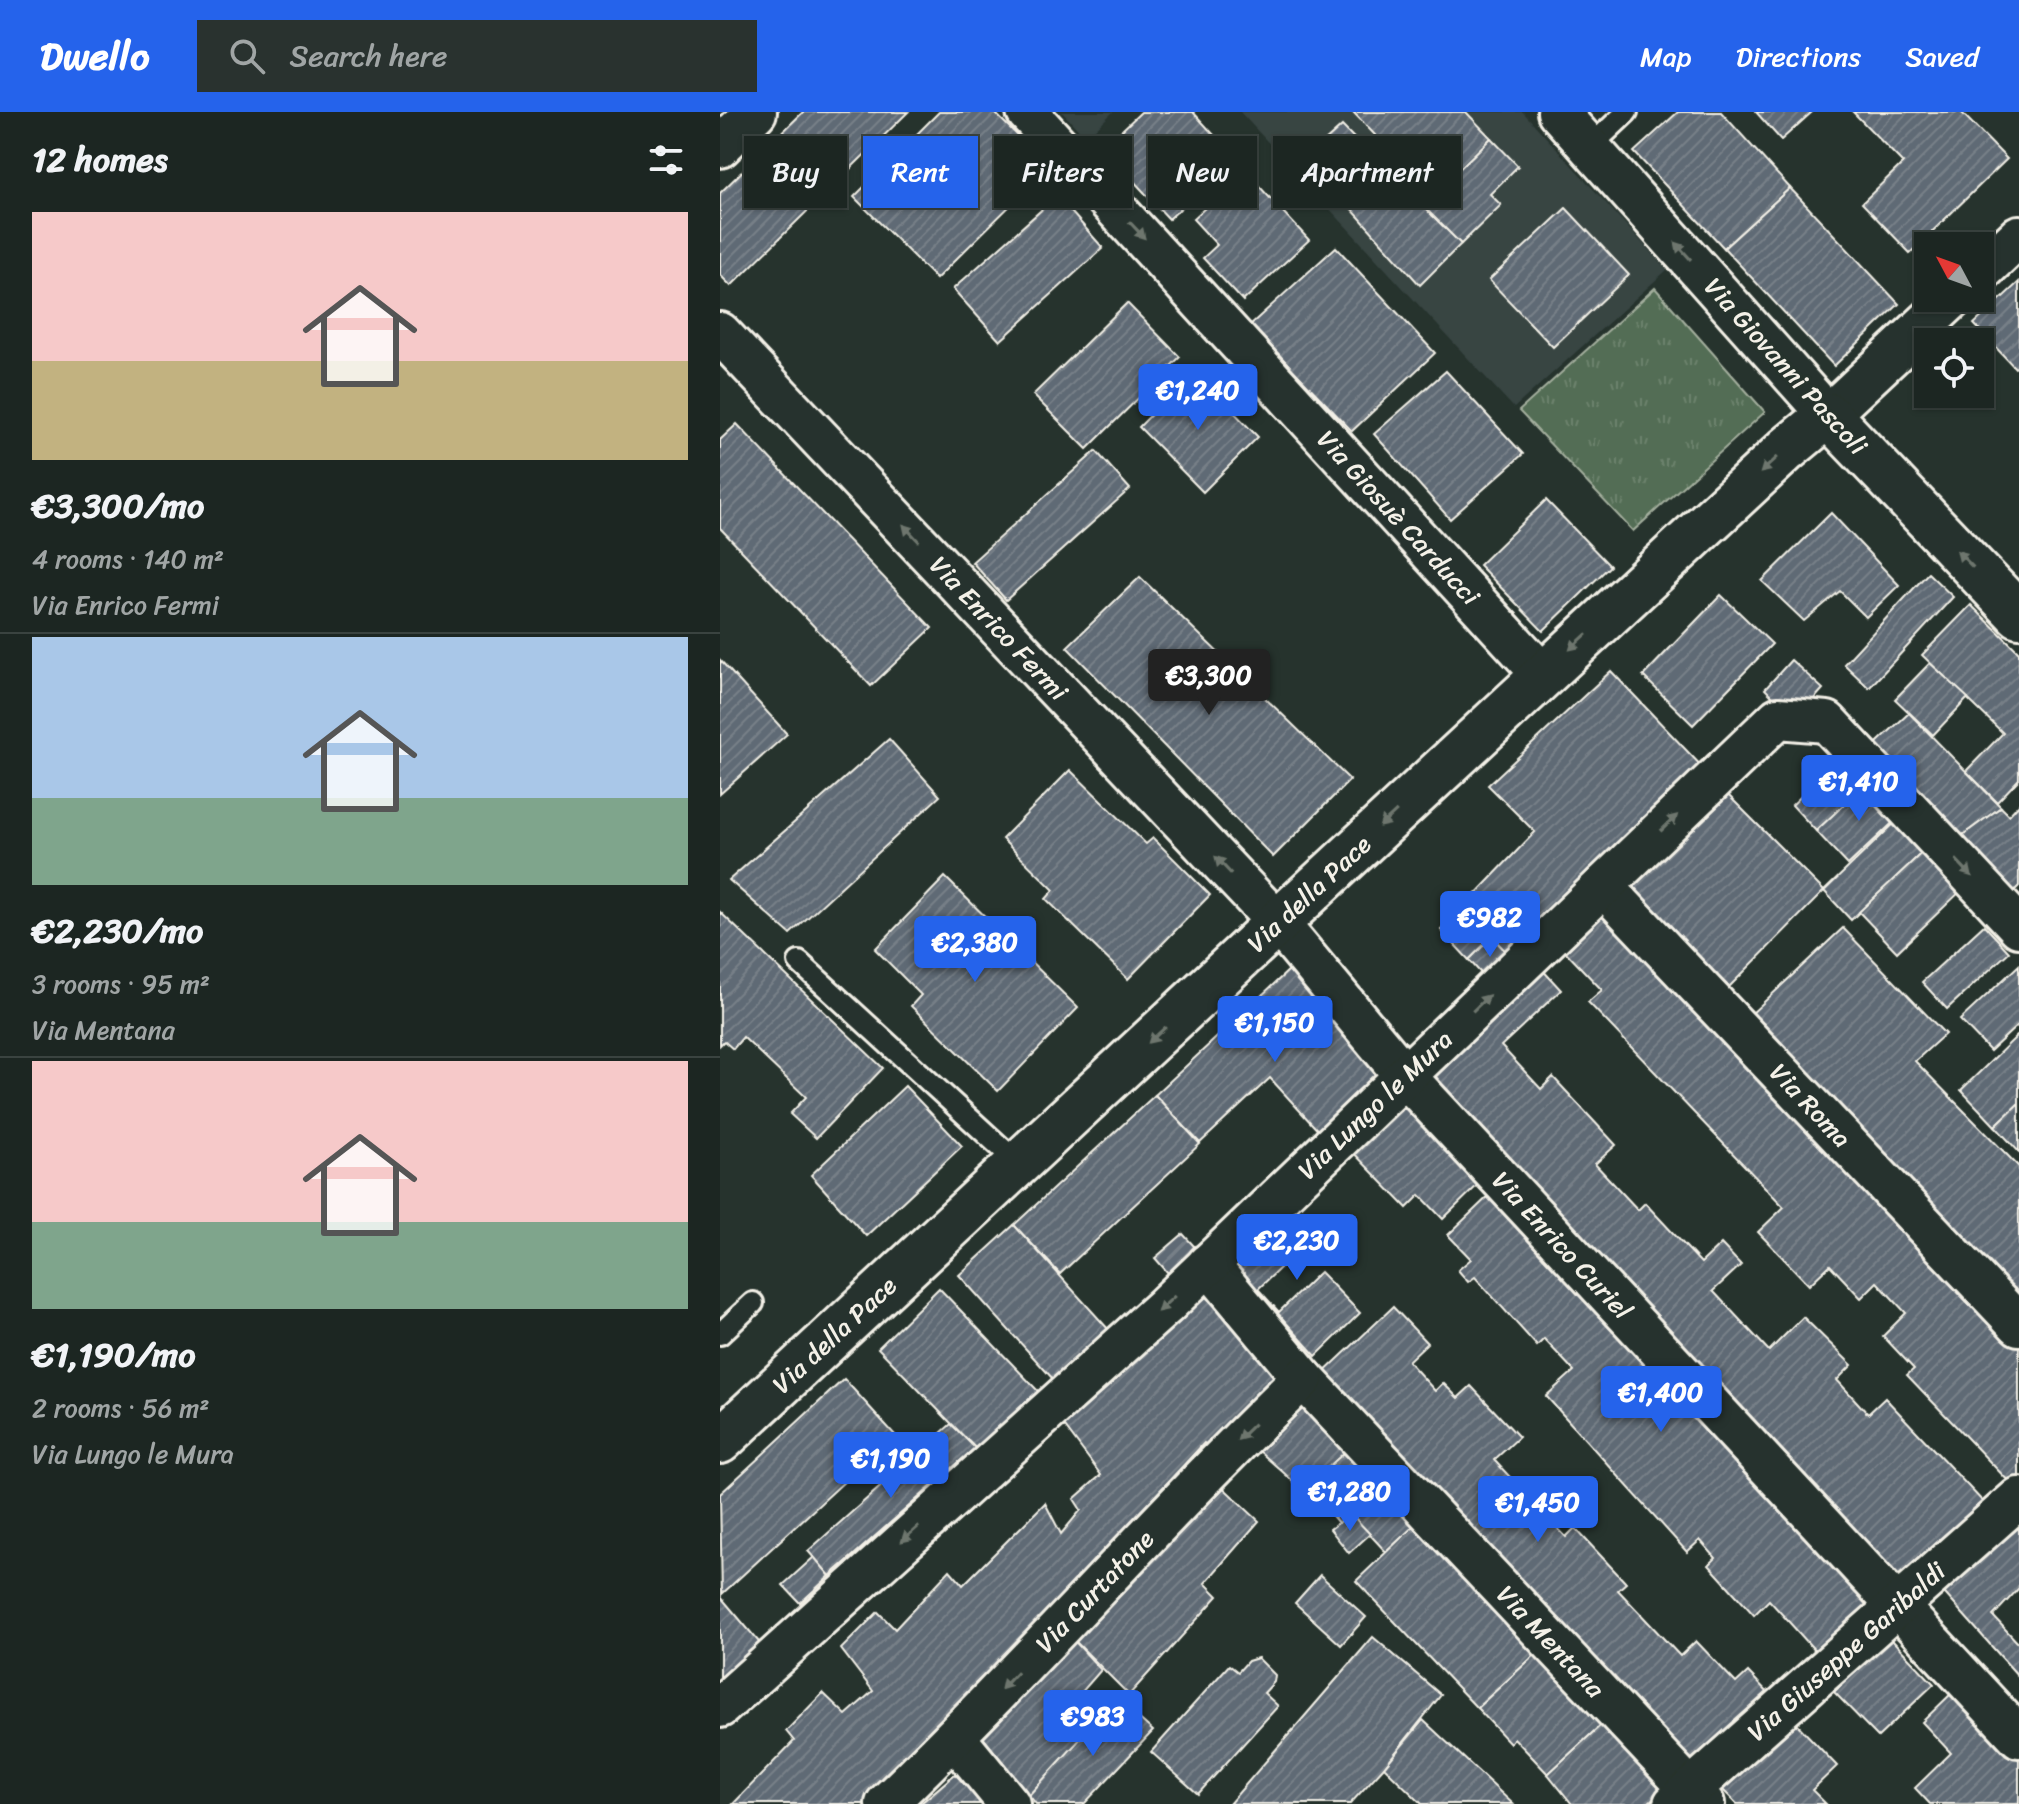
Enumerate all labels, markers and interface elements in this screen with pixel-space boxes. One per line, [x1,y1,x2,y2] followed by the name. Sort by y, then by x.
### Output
[197,20,757,92] search box
[40,23,149,90] text: Dwello
[289,29,448,83] text: Search here
[1640,32,1692,81] text: Map
[1736,32,1861,81] text: Directions
[1905,32,1979,81] text: Saved
[225,34,269,78] icon: search
[32,130,168,190] text: 12 homes
[744,136,847,208] chip: Buy
[863,136,978,208] chip: Rent
[994,136,1132,208] chip: Filters
[1148,136,1257,208] chip: New
[1273,136,1461,208] chip: Apartment
[644,138,688,182] icon: filters
[1128,220,1146,239] one-way arrow
[1914,232,1994,312] north arrow
[1914,232,1994,408] map controls
[1675,242,1693,261] one-way arrow
[288,264,432,408] icon: home
[1693,266,1880,467] street label: Via Giovanni Pascoli
[1914,328,1994,408] button: locate
[1133,364,1263,432] pin: €1,240
[1156,367,1240,413] text: €1,240
[1305,419,1492,617] street label: Via Giosuè Carducci
[1760,456,1779,474] one-way arrow
[32,476,204,536] text: €3,300/mo
[902,524,921,543] one-way arrow
[32,536,224,582] text: 4 rooms · 140 m²
[918,544,1081,712] street label: Via Enrico Fermi
[1957,550,1975,569] one-way arrow
[32,582,219,628] text: Via Enrico Fermi
[1569,633,1588,651] one-way arrow
[1144,649,1274,717] pin: €3,300
[1166,652,1252,698] text: €3,300
[288,689,432,833] icon: home
[1794,755,1924,823] pin: €1,410
[1819,758,1899,804] text: €1,410
[1378,810,1397,828] one-way arrow
[1659,814,1678,833] one-way arrow
[1235,823,1383,964] street label: Via della Pace
[1215,856,1233,875] one-way arrow
[1954,858,1972,877] one-way arrow
[1443,891,1537,959] pin: €982
[1458,894,1522,940] text: €982
[32,901,203,961] text: €2,230/mo
[910,916,1040,984] pin: €2,380
[932,919,1018,965] text: €2,380
[32,961,210,1007] text: 3 rooms · 95 m²
[1471,994,1490,1013] one-way arrow
[1210,996,1340,1064] pin: €1,150
[1236,999,1314,1045] text: €1,150
[32,1007,175,1053] text: Via Mentana
[1286,1018,1464,1191] street label: Via Lungo le Mura
[1148,1025,1167,1044] one-way arrow
[1758,1052,1863,1159] street label: Via Roma
[288,1113,432,1257] icon: home
[1481,1160,1644,1331] street label: Via Enrico Curiel
[1232,1214,1362,1282] pin: €2,230
[1255,1217,1339,1263] text: €2,230
[761,1264,908,1405] street label: Via della Pace
[1157,1295,1176,1313] one-way arrow
[32,1325,196,1385] text: €1,190/mo
[1596,1366,1726,1434] pin: €1,400
[1619,1369,1703,1415] text: €1,400
[32,1385,210,1431] text: 2 rooms · 56 m²
[1237,1423,1256,1441] one-way arrow
[32,1431,234,1477] text: Via Lungo le Mura
[826,1432,956,1500] pin: €1,190
[852,1435,930,1481] text: €1,190
[1285,1465,1415,1533] pin: €1,280
[1309,1468,1391,1514] text: €1,280
[1473,1476,1603,1544] pin: €1,450
[1496,1479,1580,1525] text: €1,450
[1023,1518,1166,1664] street label: Via Curtatone
[900,1524,919,1542] one-way arrow
[1736,1549,1957,1753] street label: Via Giuseppe Garibaldi
[1485,1574,1617,1710] street label: Via Mentana
[1000,1671,1018,1690] one-way arrow
[1046,1690,1140,1758] pin: €983
[1061,1693,1125,1739] text: €983

